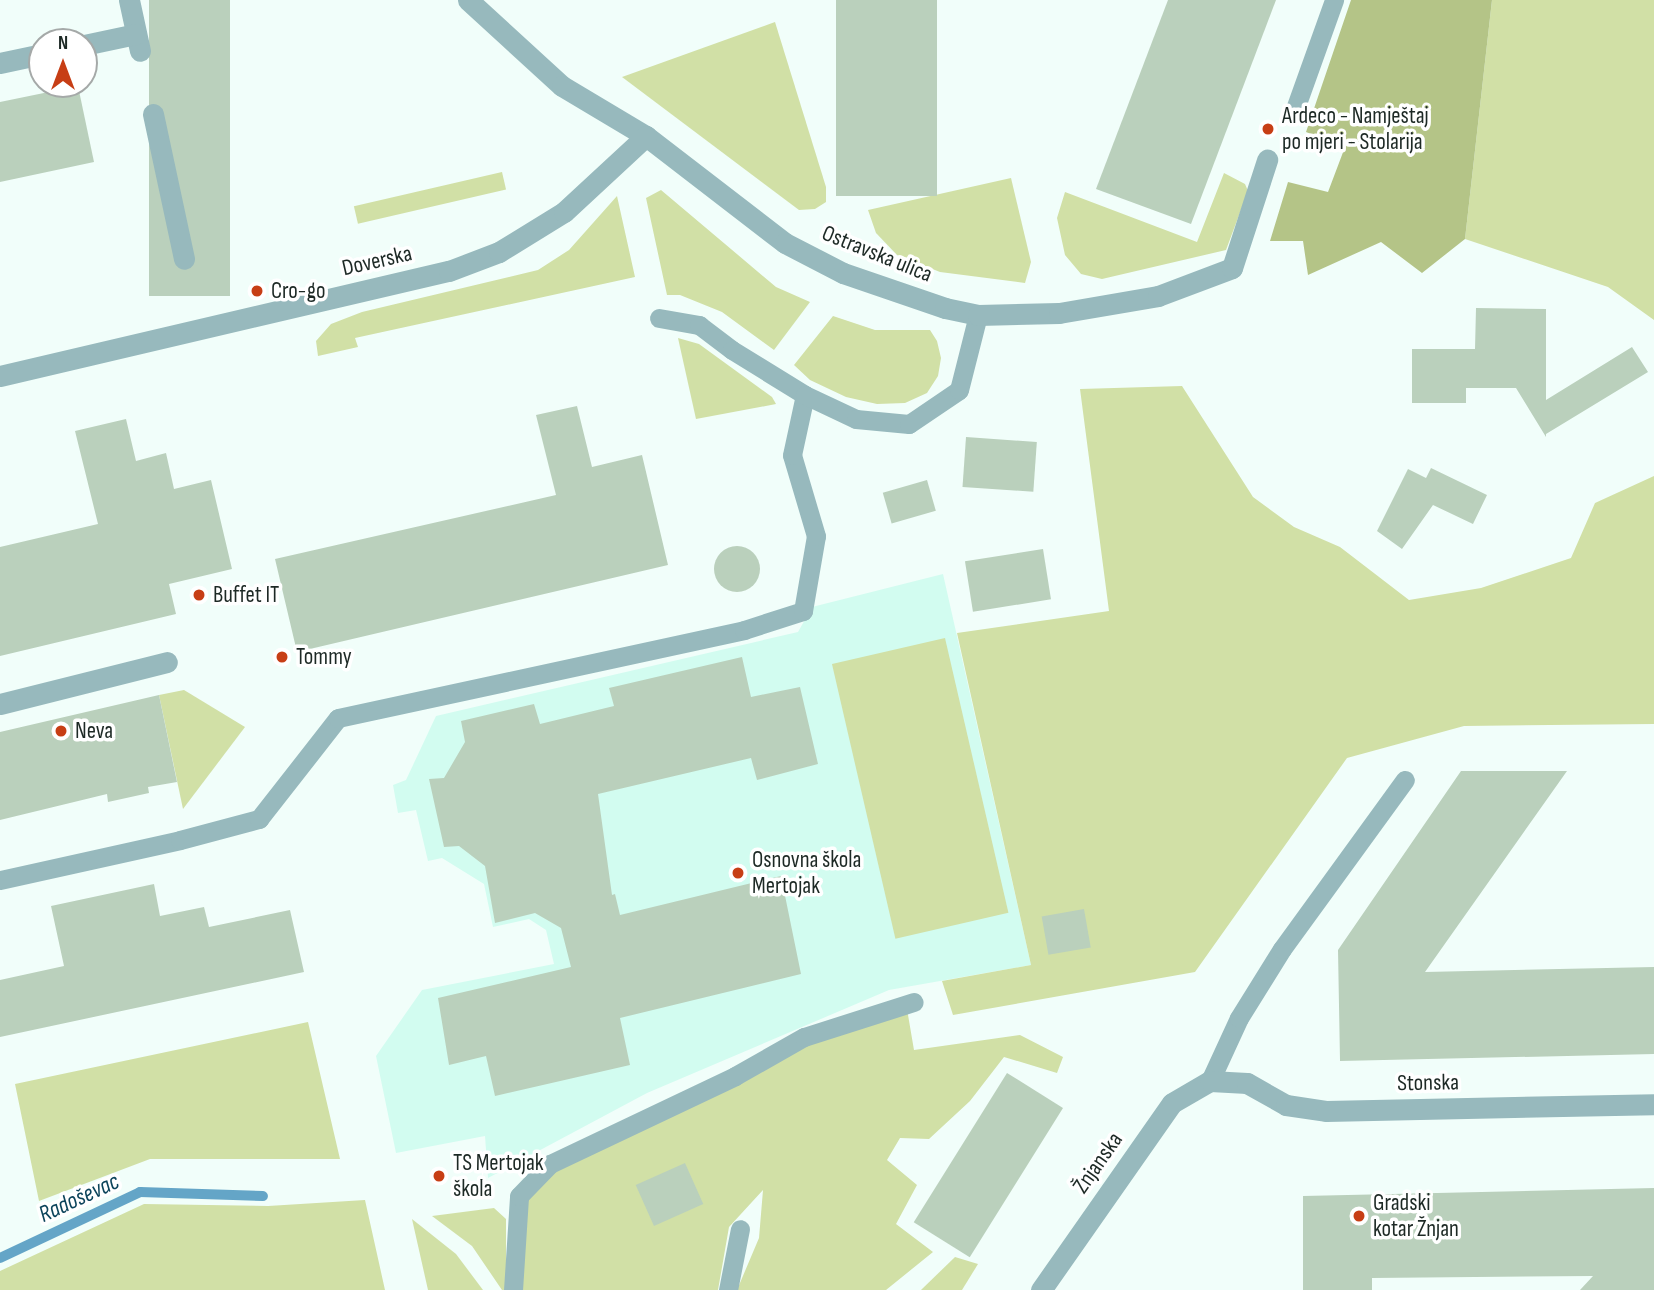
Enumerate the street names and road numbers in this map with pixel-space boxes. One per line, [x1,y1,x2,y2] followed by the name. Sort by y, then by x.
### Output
[818,219,936,289] street label: Ostravska ulica
[339,240,415,282] street label: Doverska
[1397,1069,1459,1097] street label: Stonska
[1067,1127,1129,1199] street label: Žnjanska

